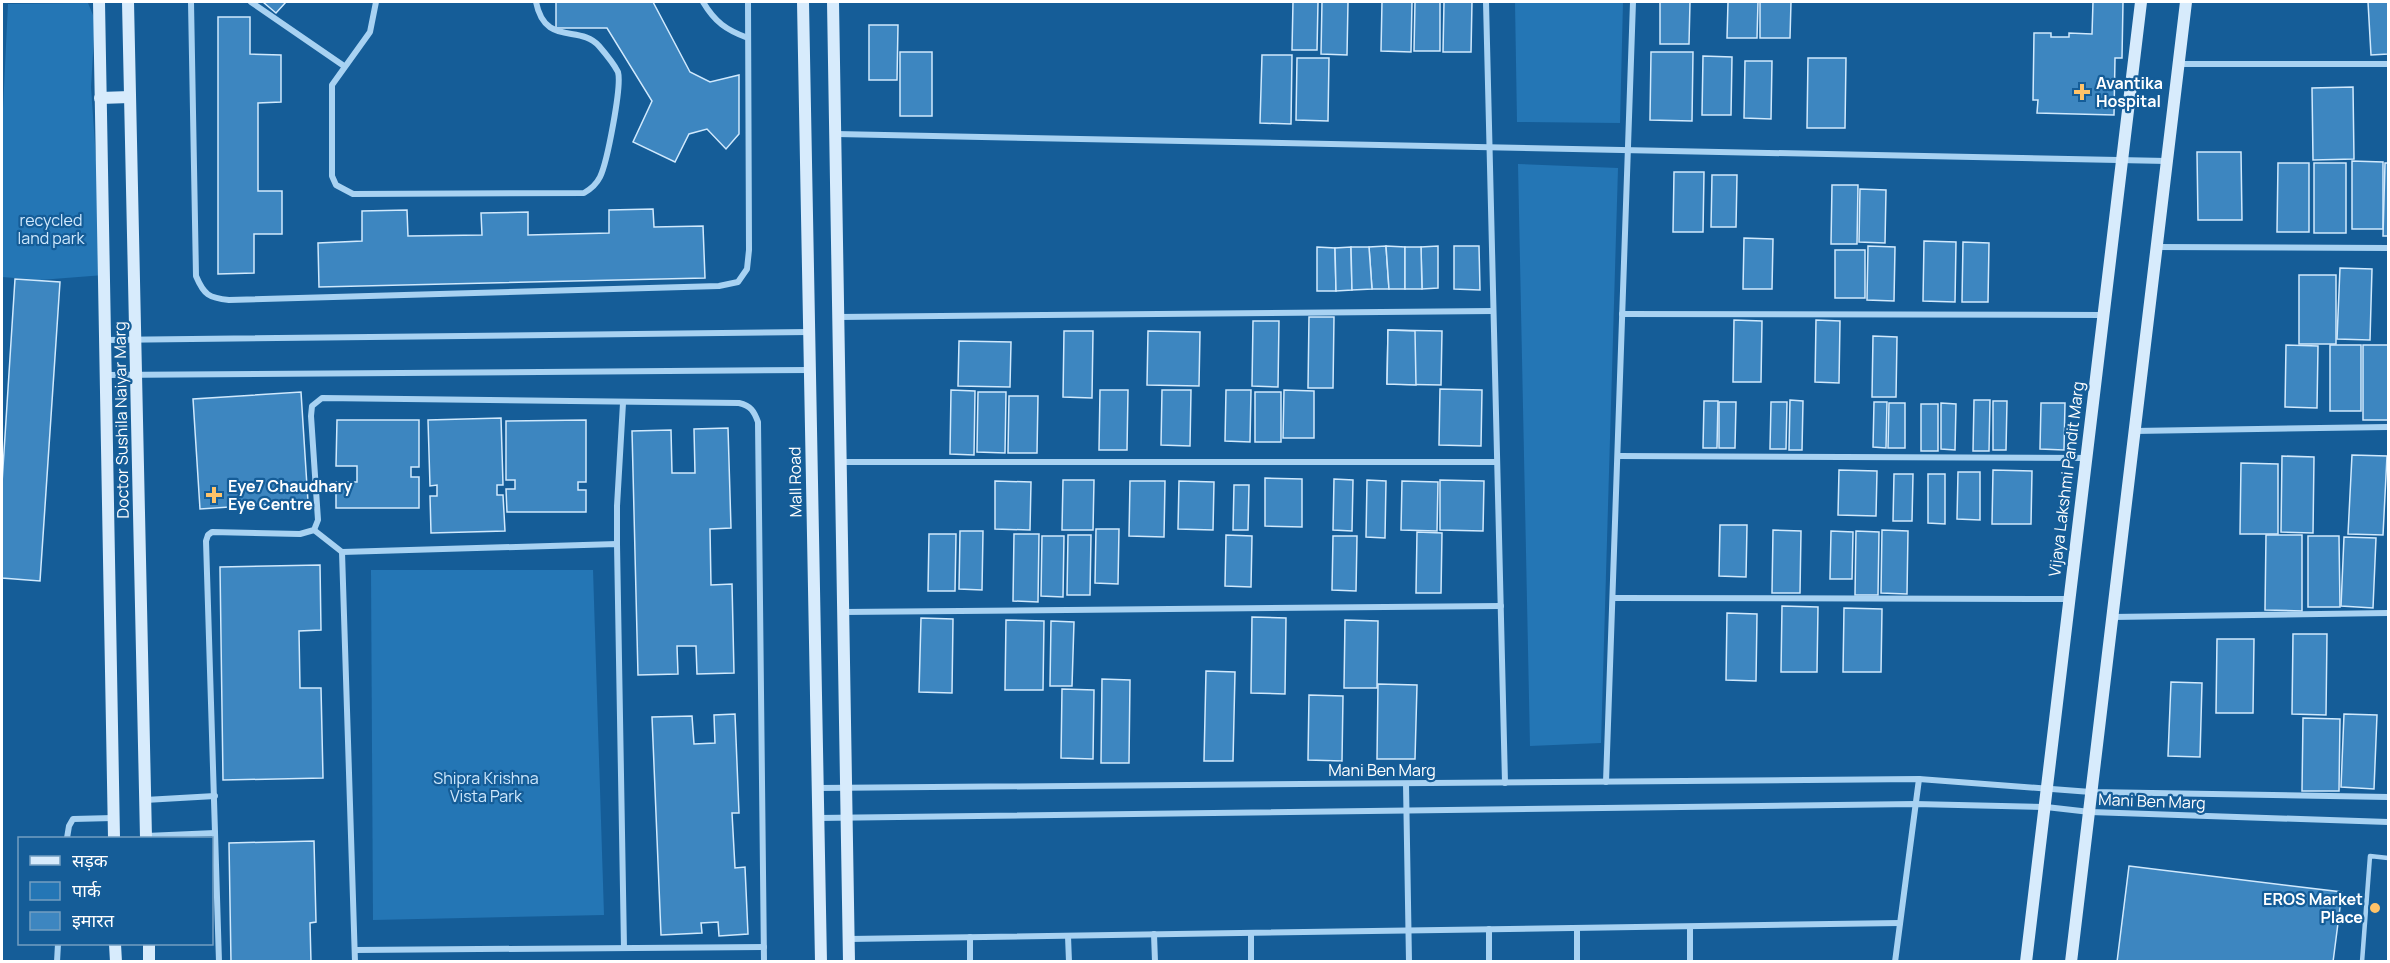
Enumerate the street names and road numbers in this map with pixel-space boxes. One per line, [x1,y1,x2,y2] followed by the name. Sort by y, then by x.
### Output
[108,321,134,519] street label: Doctor Sushila Naiyar Marg
[2043,380,2089,578] street label: Vijaya Lakshmi Pandit Marg
[783,446,807,518] street label: Mall Road
[1328,759,1436,781] street label: Mani Ben Marg
[2098,788,2206,814] street label: Mani Ben Marg

